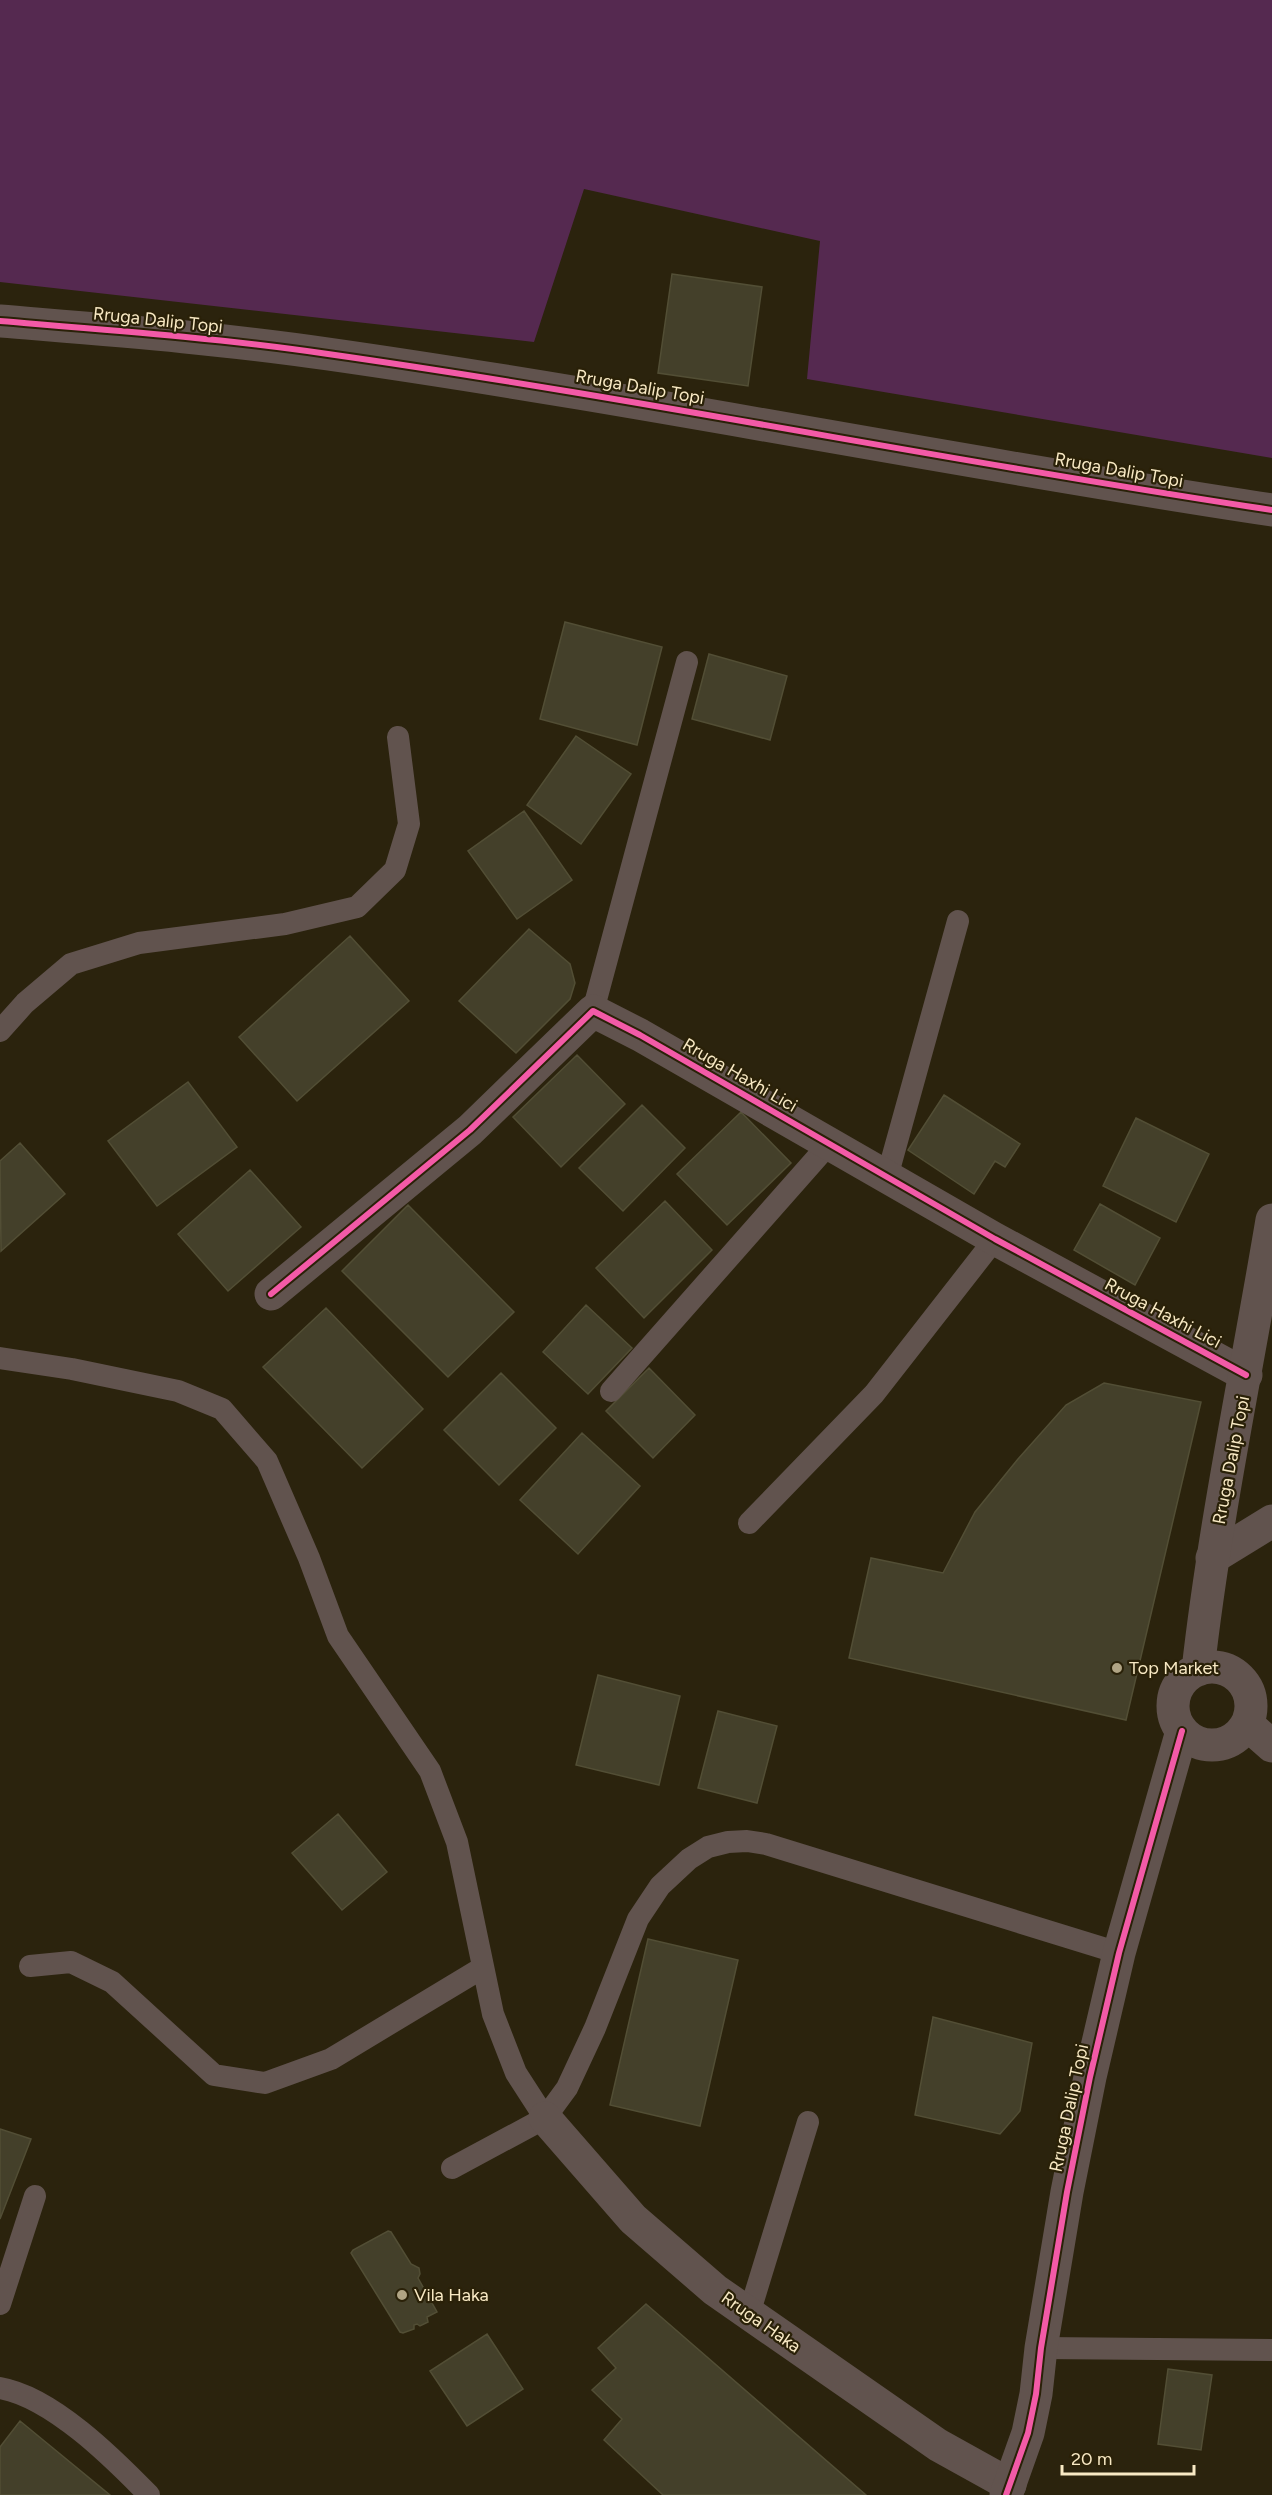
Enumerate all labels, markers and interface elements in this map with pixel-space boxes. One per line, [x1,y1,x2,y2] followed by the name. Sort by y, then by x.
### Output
[92,302,224,338] street label: Rruga Dalip Topi
[574,365,706,409] street label: Rruga Dalip Topi
[1053,448,1185,492] street label: Rruga Dalip Topi
[679,1033,801,1117] street label: Rruga Haxhi Lici
[1101,1273,1225,1353] street label: Rruga Haxhi Lici
[1208,1394,1254,1526] street label: Rruga Dalip Topi
[1129,1657,1219,1679] place label: Top Market
[1110,1661,1124,1675] marker: Top Market
[1045,2042,1093,2174] street label: Rruga Dalip Topi
[414,2284,489,2306] place label: Vila Haka
[717,2287,805,2357] street label: Rruga Haka
[395,2288,409,2302] marker: Vila Haka
[1062,2438,1194,2476] scale bar
[1071,2448,1112,2470] text: 20 m

